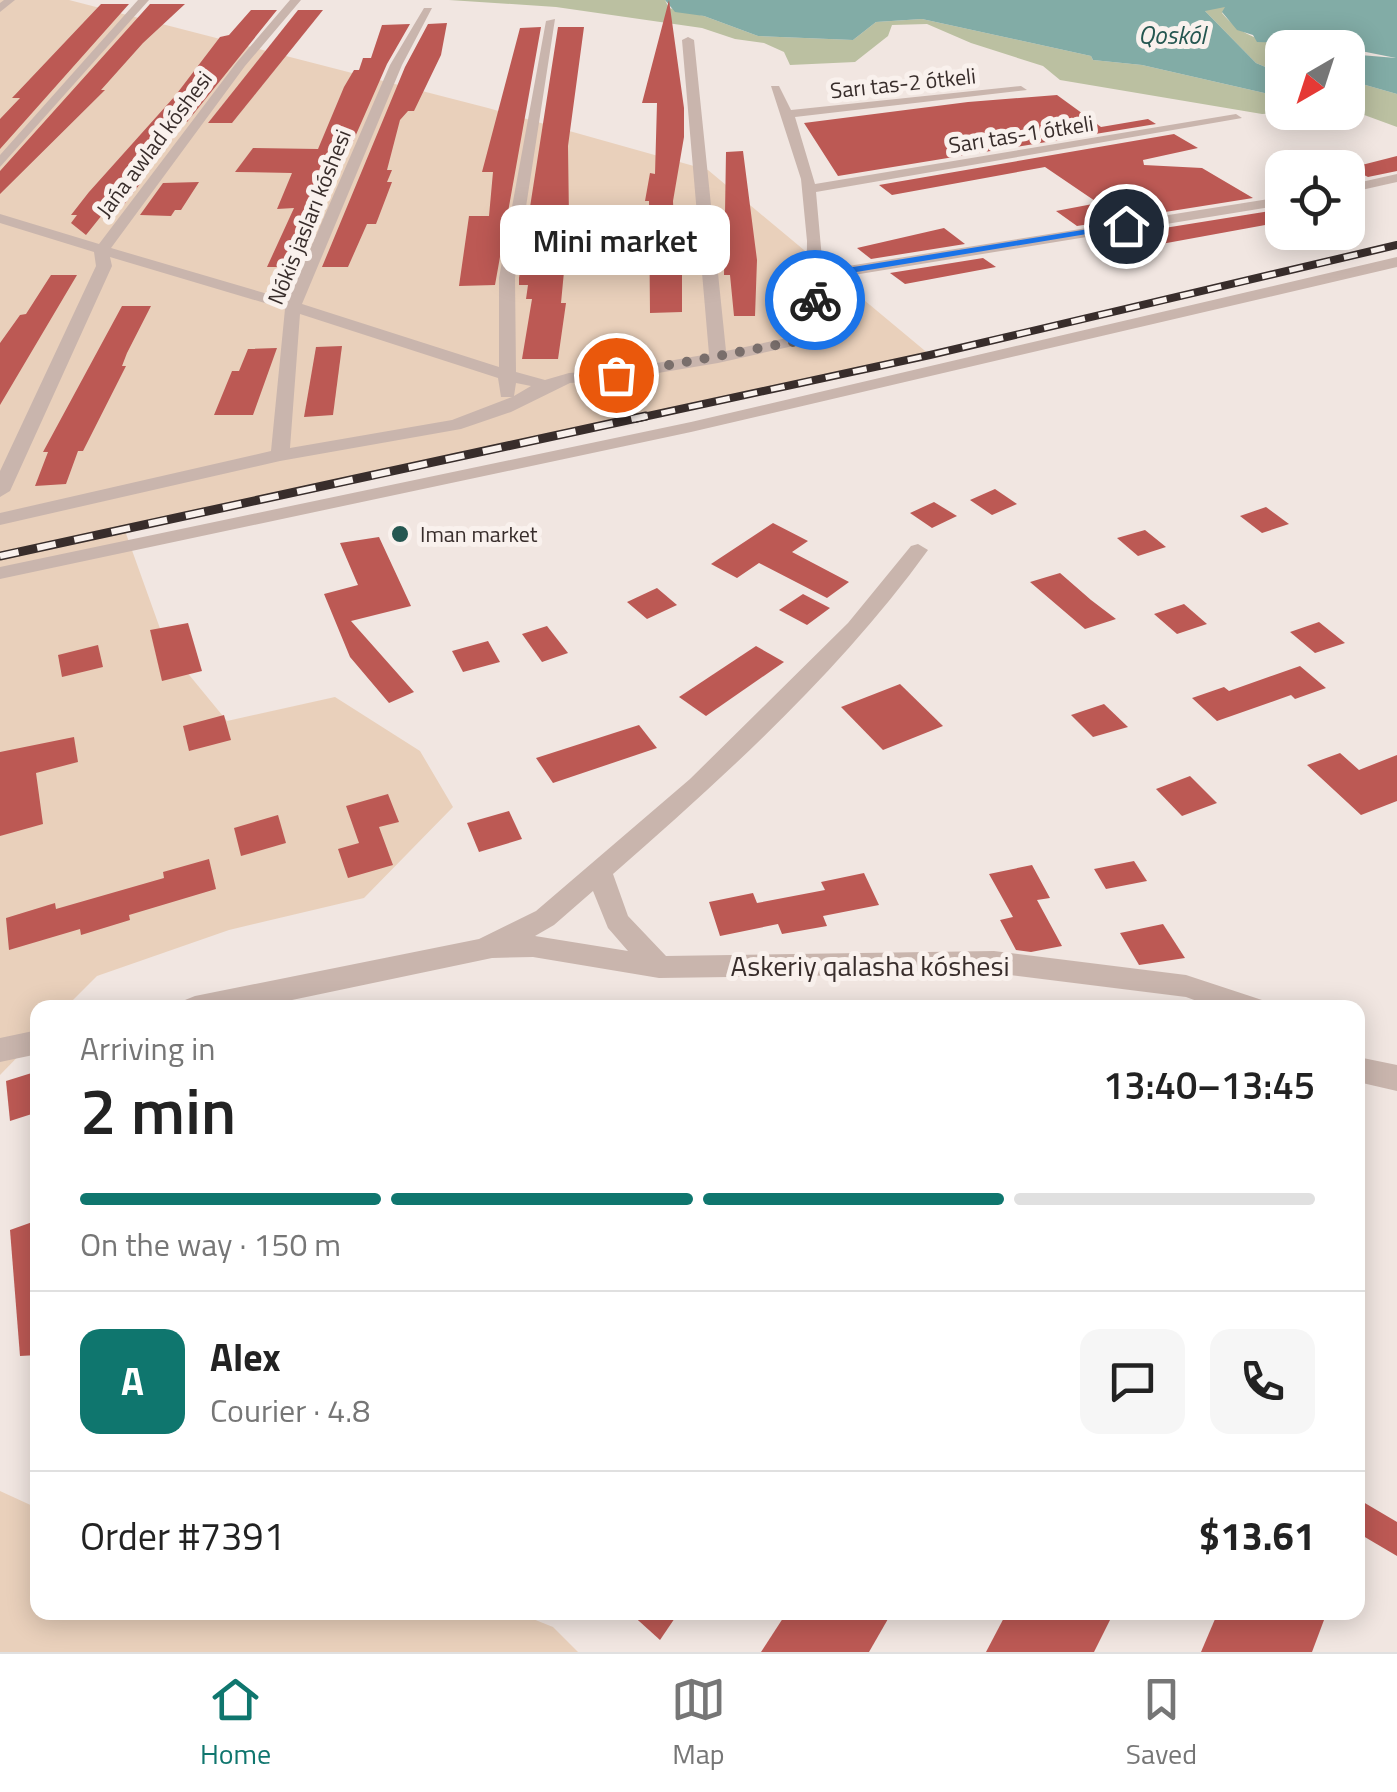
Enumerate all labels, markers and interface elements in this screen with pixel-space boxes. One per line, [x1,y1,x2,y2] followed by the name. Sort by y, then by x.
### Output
[1138,16,1208,54] water label: Qoskól
[1265,30,1365,130] north arrow
[1265,30,1365,250] map controls
[828,58,978,108] street label: Sarı tas-2 ótkeli
[88,64,220,224] street label: Jańa awlad kóshesi
[946,106,1096,162] street label: Sarı tas-1 ótkeli
[258,124,360,310] street label: Nókis jasları kóshesi
[1265,150,1365,250] button: locate
[1084,184,1169,269] pin
[1099,199,1154,254] icon: home
[501,205,731,275] callout: Mini market
[532,216,698,264] text: Mini market
[765,250,865,350] courier
[788,273,843,328] icon: bike
[574,333,659,418] pin
[589,348,644,403] icon: bag
[420,517,538,551] place label: Iman market
[389,523,411,545] marker: Iman market
[730,944,1010,987] street label: Askeriy qalasha kóshesi
[80,1024,216,1072] text: Arriving in
[1103,1056,1315,1114] text: 13:40–13:45
[80,1060,236,1159] text: 2 min
[80,1220,341,1268] text: On the way · 150 m
[210,1328,281,1386] text: Alex
[1080,1329,1185,1434] button: chat
[1210,1329,1315,1434] button: phone
[121,1352,144,1410] text: A
[210,1386,370,1434] text: Courier · 4.8
[80,1507,285,1565] text: Order #7391
[1199,1507,1315,1565] text: $13.61
[200,1672,271,1775] tab: Home
[671,1672,726,1775] tab: Map
[1126,1672,1197,1775] tab: Saved

